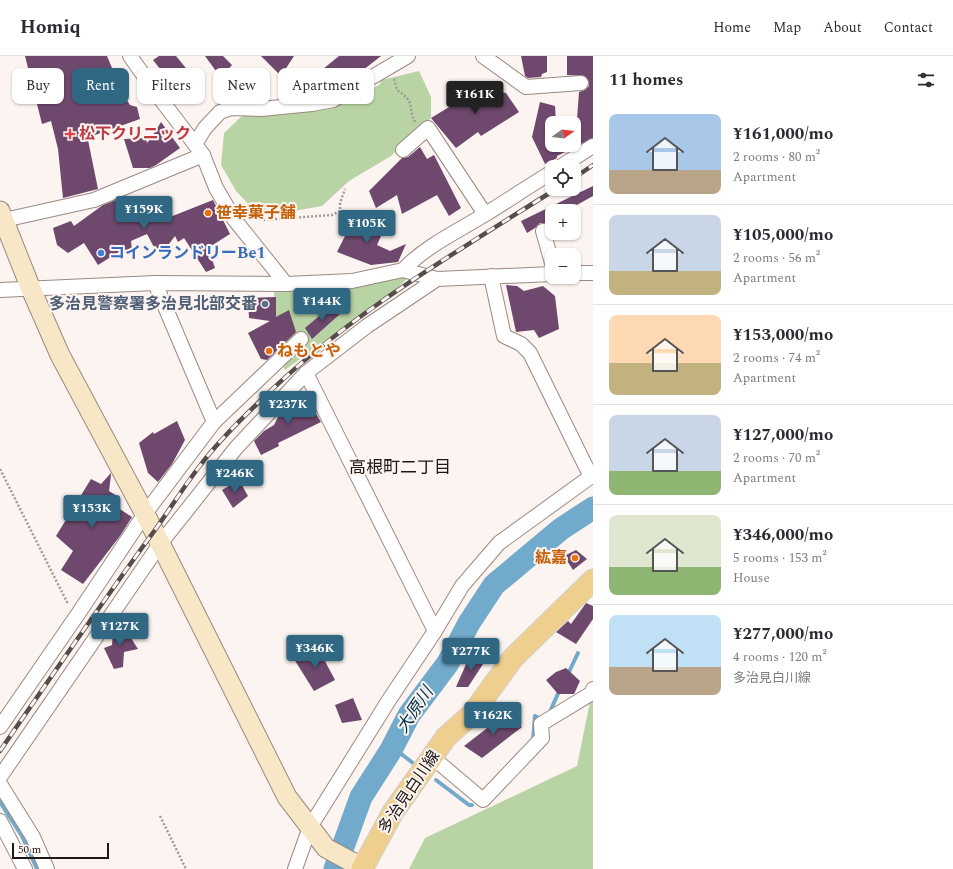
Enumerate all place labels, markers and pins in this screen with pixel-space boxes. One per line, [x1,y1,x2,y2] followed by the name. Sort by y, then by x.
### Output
[447,81,503,115] pin: ¥161K
[79,122,191,146] place label: 松下クリニック
[64,128,76,140] marker: 松下クリニック
[116,196,172,230] pin: ¥159K
[216,201,296,225] place label: 笹幸菓子舗
[203,208,213,218] marker: 笹幸菓子舗
[339,210,395,244] pin: ¥105K
[109,241,265,265] place label: コインランドリーBe1
[96,248,106,258] marker: コインランドリーBe1
[294,288,350,322] pin: ¥144K
[49,292,257,316] place label: 多治見警察署多治見北部交番
[260,299,270,309] marker: 多治見警察署多治見北部交番
[277,339,341,363] place label: ねもとや
[264,346,274,356] marker: ねもとや
[260,391,316,425] pin: ¥237K
[207,460,263,494] pin: ¥246K
[64,495,120,529] pin: ¥153K
[535,546,567,570] place label: 紘嘉
[570,553,580,563] marker: 紘嘉
[92,613,148,647] pin: ¥127K
[287,635,343,669] pin: ¥346K
[443,638,499,672] pin: ¥277K
[465,702,521,736] pin: ¥162K

